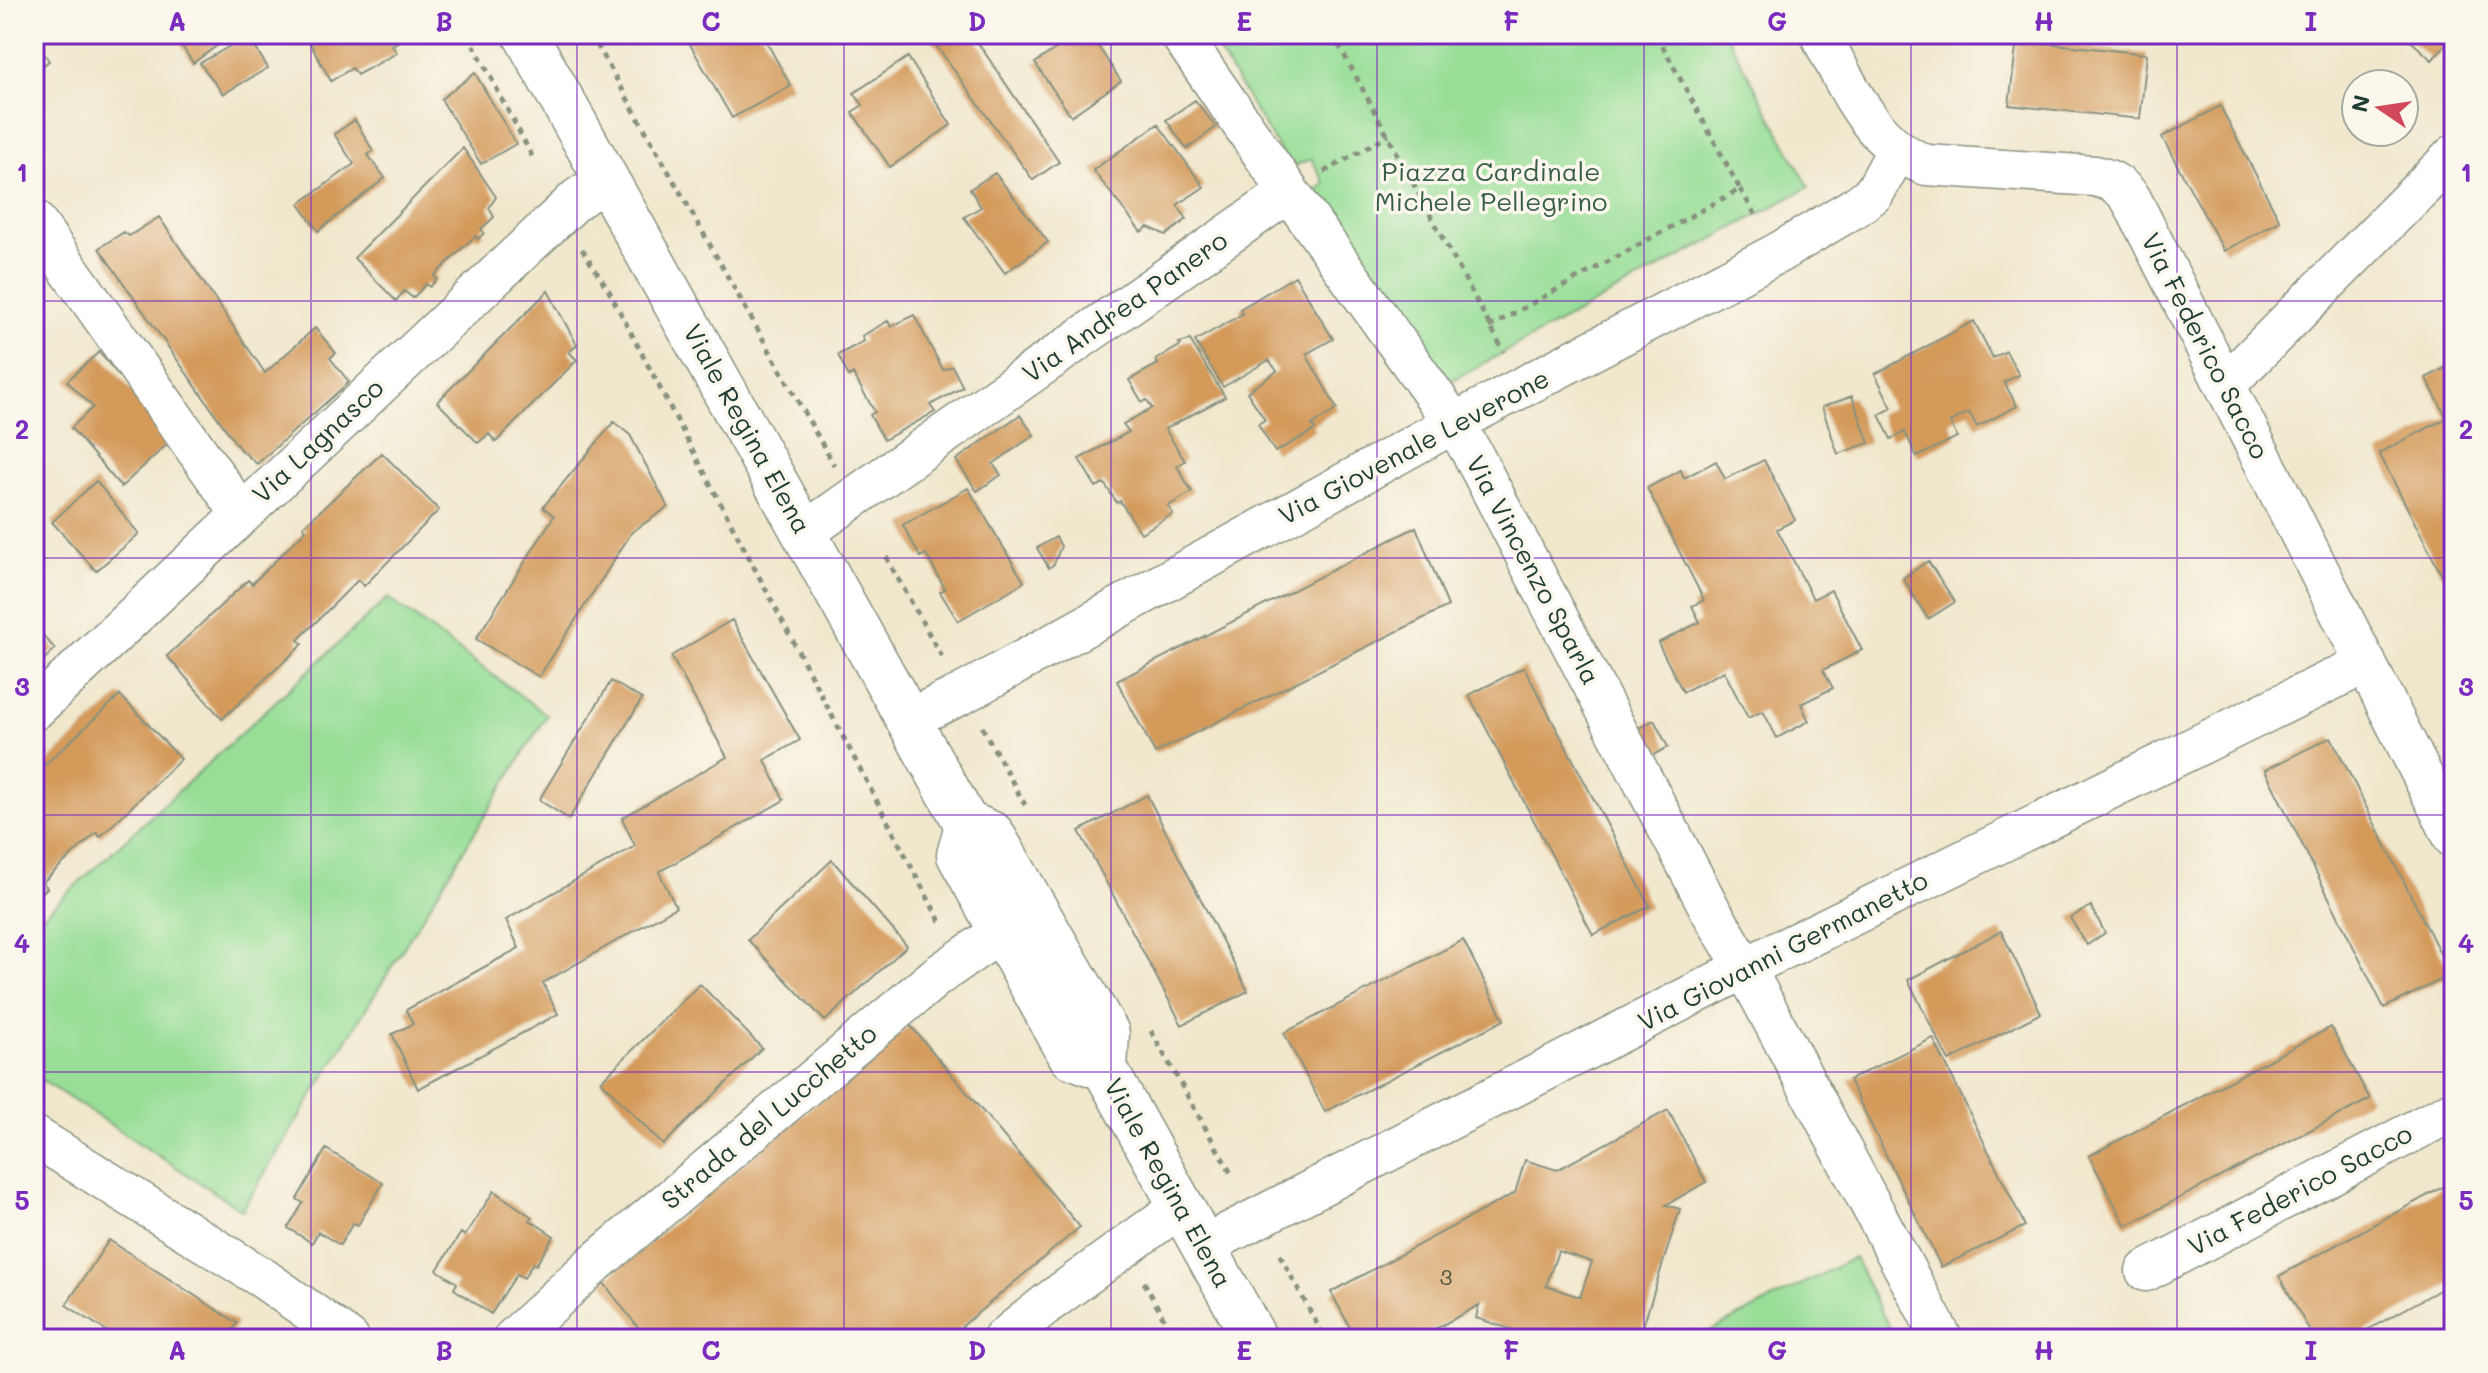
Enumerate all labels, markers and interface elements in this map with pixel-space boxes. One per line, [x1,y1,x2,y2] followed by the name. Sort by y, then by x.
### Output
[168,4,186,38] text: A
[435,4,453,38] text: B
[701,4,721,38] text: C
[968,4,986,38] text: D
[1236,4,1252,38] text: E
[1503,4,1519,38] text: F
[1767,4,1787,38] text: G
[2034,4,2054,38] text: H
[2304,4,2318,38] text: I
[2340,68,2420,148] north arrow
[2344,92,2376,115] text: N
[1375,154,1607,218] park label: Piazza Cardinale Michele Pellegrino
[16,155,28,189] text: 1
[2460,155,2472,189] text: 1
[1015,223,1234,390] street label: Via Andrea Panero
[2134,227,2278,464] street label: Via Federico Sacco
[676,318,820,539] street label: Viale Regina Elena
[1272,360,1555,532] street label: Via Giovenale Leverone
[244,371,390,510] street label: Via Lagnasco
[15,412,29,446] text: 2
[2459,412,2473,446] text: 2
[1459,449,1609,690] street label: Via Vincenzo Sparla
[14,669,30,703] text: 3
[2458,669,2474,703] text: 3
[1632,862,1933,1038] street label: Via Giovanni Germanetto
[14,926,30,960] text: 4
[2458,926,2474,960] text: 4
[654,1016,883,1216] street label: Strada del Lucchetto
[1097,1072,1241,1293] street label: Viale Regina Elena
[2182,1116,2418,1263] street label: Via Federico Sacco
[14,1183,30,1217] text: 5
[2458,1183,2474,1217] text: 5
[1440,1262,1453,1291] house number: 3
[168,1333,186,1367] text: A
[435,1333,453,1367] text: B
[701,1333,721,1367] text: C
[968,1333,986,1367] text: D
[1236,1333,1252,1367] text: E
[1503,1333,1519,1367] text: F
[1767,1333,1787,1367] text: G
[2034,1333,2054,1367] text: H
[2304,1333,2318,1367] text: I

